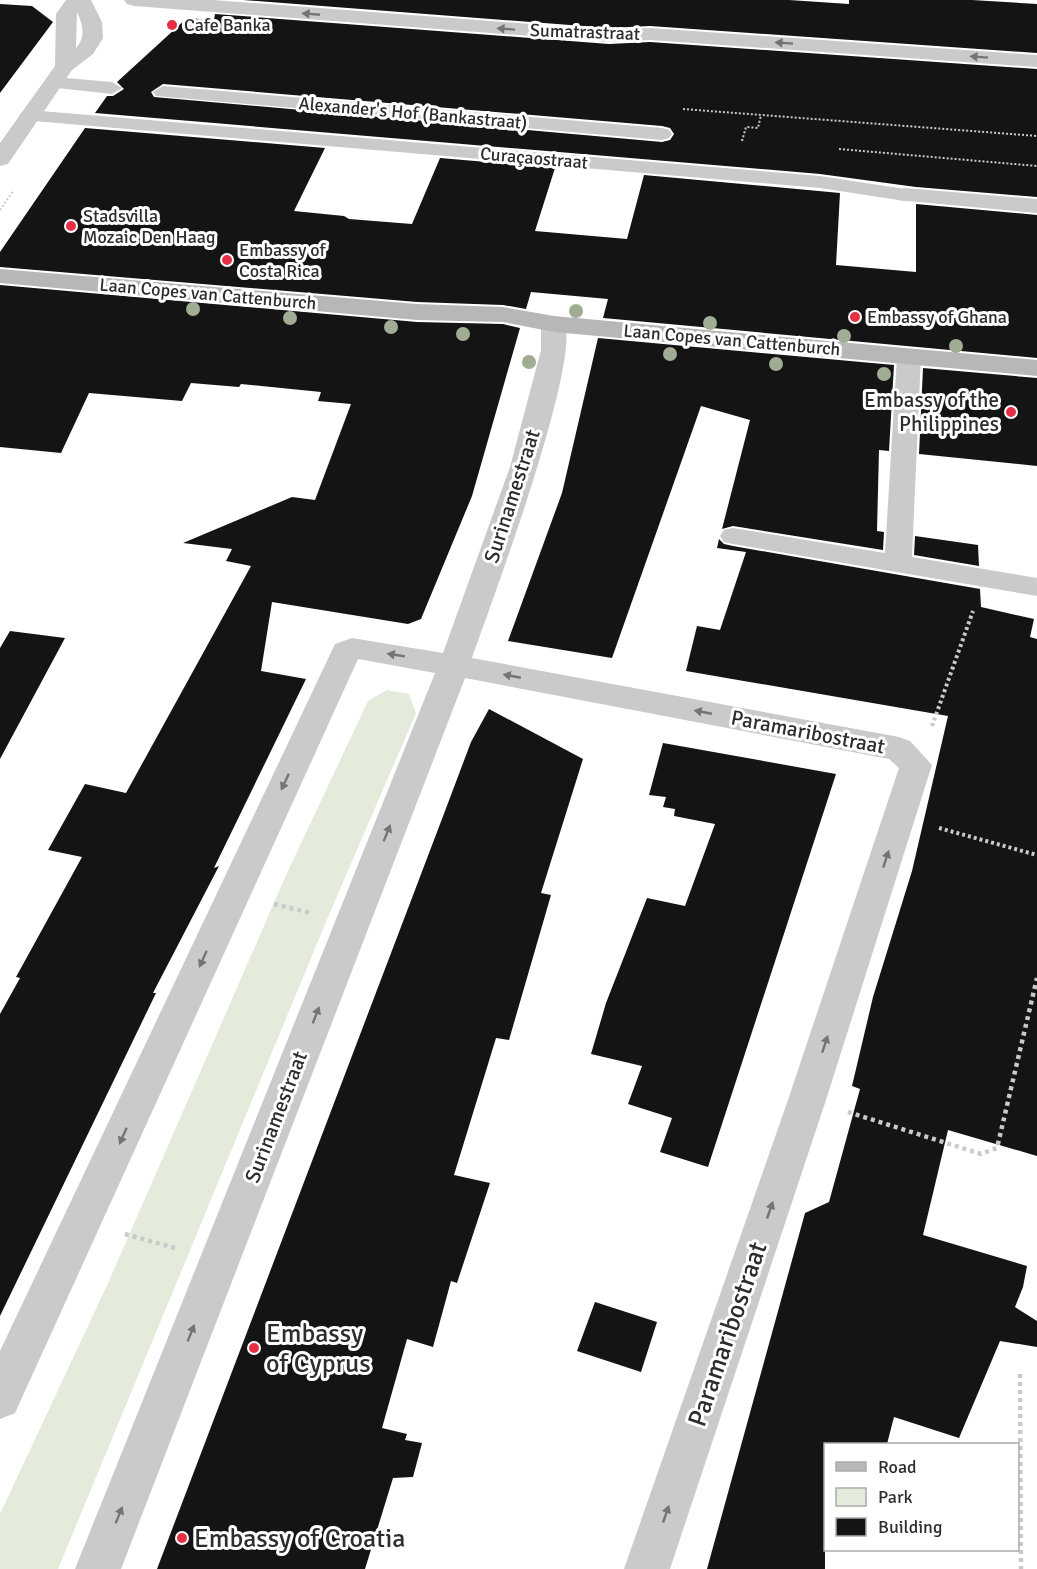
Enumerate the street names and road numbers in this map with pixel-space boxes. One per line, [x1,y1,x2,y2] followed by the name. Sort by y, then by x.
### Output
[530,19,640,45] street label: Sumatrastraat
[298,92,528,134] street label: Alexander's Hof (Bankastraat)
[479,142,589,174] street label: Curaçaostraat
[99,274,317,314] street label: Laan Copes van Cattenburch
[623,320,841,360] street label: Laan Copes van Cattenburch
[478,426,546,566] street label: Surinamestraat
[729,704,887,760] street label: Paramaribostraat
[239,1048,313,1186] street label: Surinamestraat
[681,1238,775,1431] street label: Paramaribostraat

